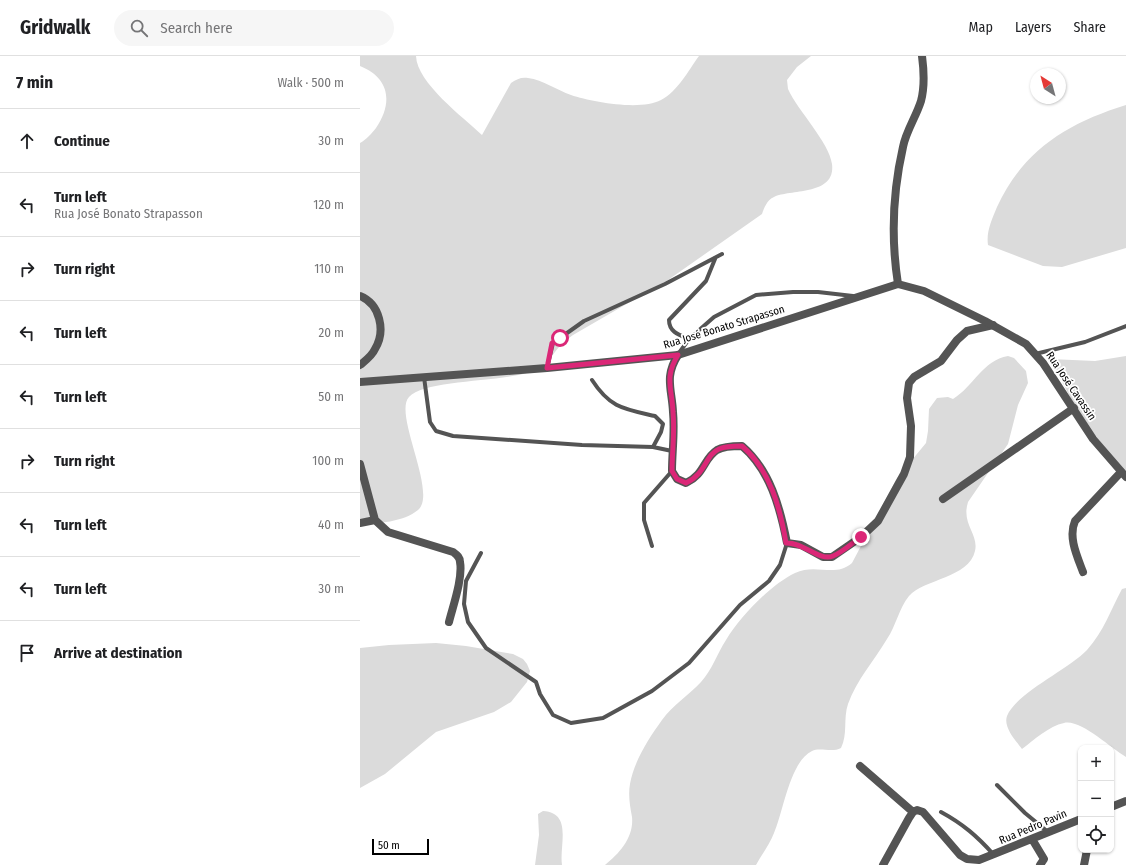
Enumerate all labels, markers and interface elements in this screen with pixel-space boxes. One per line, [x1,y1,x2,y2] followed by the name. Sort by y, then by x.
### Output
[114,10,394,46] search box
[20,16,90,39] text: Gridwalk
[128,17,150,39] icon: search
[160,19,233,37] text: Search here
[969,19,993,36] text: Map
[1015,19,1051,36] text: Layers
[1073,19,1106,36] text: Share
[1030,68,1066,104] north arrow
[16,72,53,93] text: 7 min
[277,75,344,90] text: Walk · 500 m
[16,130,38,152] icon: ahead
[54,132,110,150] text: Continue
[318,133,344,148] text: 30 m
[54,188,107,206] text: Turn left
[16,194,38,216] icon: left
[313,197,344,212] text: 120 m
[54,206,203,221] text: Rua José Bonato Strapasson
[16,258,38,280] icon: right
[54,260,115,278] text: Turn right
[314,261,344,276] text: 110 m
[662,302,786,352] street label: Rua José Bonato Strapasson
[16,322,38,344] icon: left
[54,324,107,342] text: Turn left
[318,325,344,340] text: 20 m
[551,329,569,347] route start
[1043,349,1099,423] street label: Rua José Cavassin
[16,386,38,408] icon: left
[54,388,107,406] text: Turn left
[318,389,344,404] text: 50 m
[16,450,38,472] icon: right
[54,452,115,470] text: Turn right
[312,453,344,468] text: 100 m
[16,514,38,536] icon: left
[54,516,107,534] text: Turn left
[318,517,344,532] text: 40 m
[852,528,870,546] route end
[16,578,38,600] icon: left
[54,580,107,598] text: Turn left
[318,581,344,596] text: 30 m
[16,642,38,664] icon: arrive
[54,644,182,662] text: Arrive at destination
[1078,745,1114,853] map controls
[1078,745,1114,781] button: +
[1078,781,1114,817] button: −
[997,807,1069,847] street label: Rua Pedro Pavin
[1078,817,1114,853] button: locate
[372,837,429,856] scale bar
[378,839,400,852] text: 50 m

